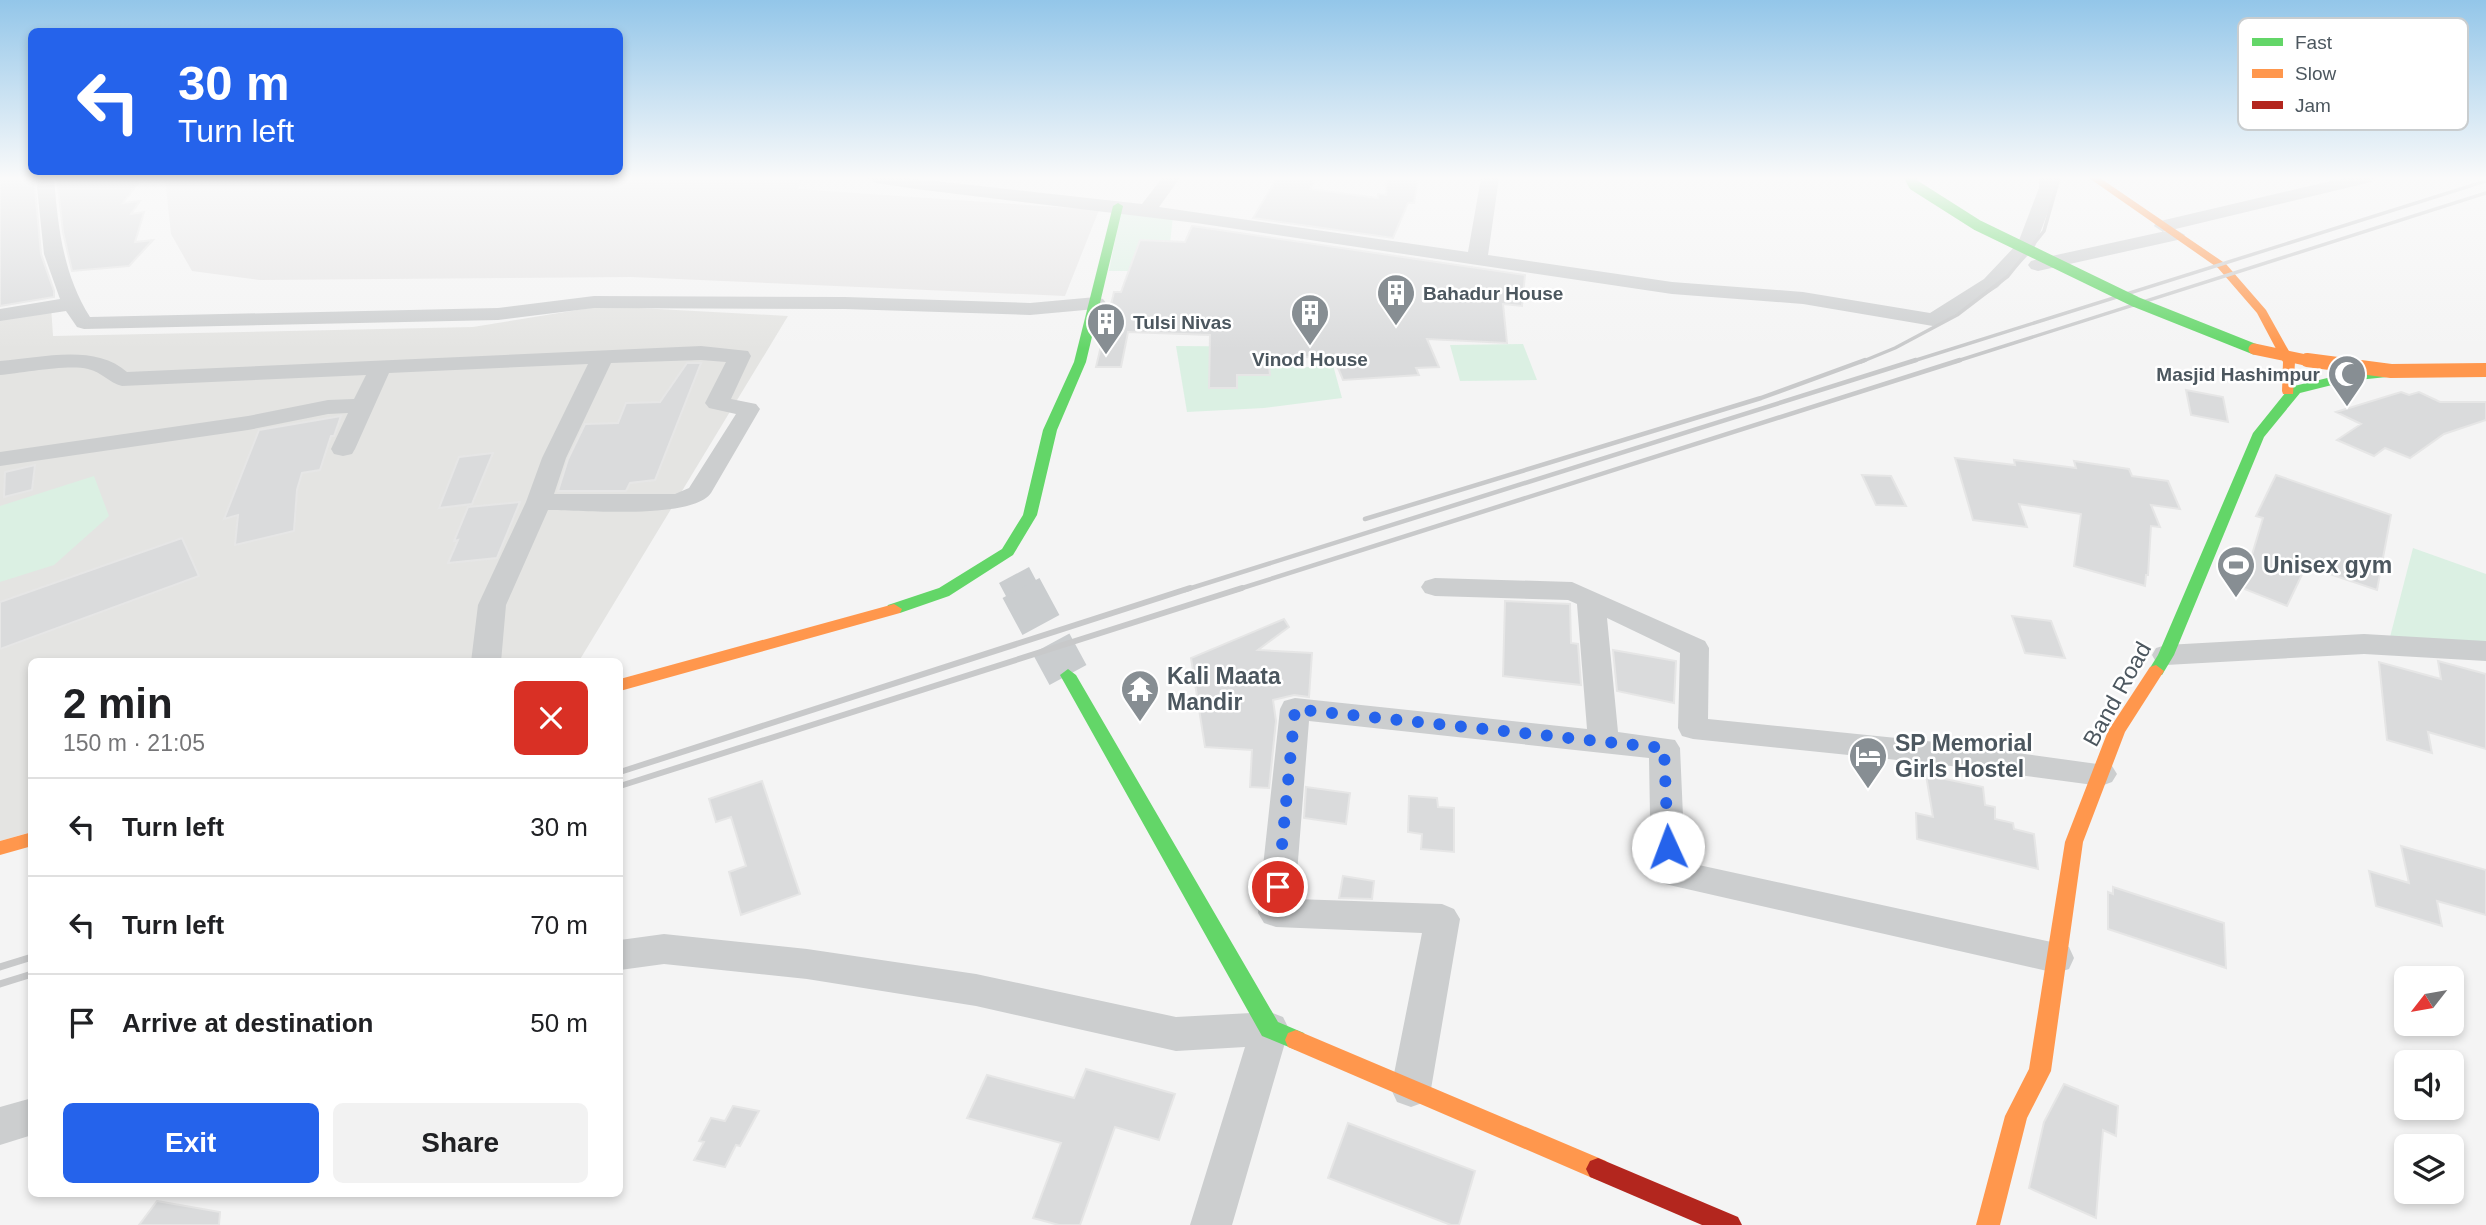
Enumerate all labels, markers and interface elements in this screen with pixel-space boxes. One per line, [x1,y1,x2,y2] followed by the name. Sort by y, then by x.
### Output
[2238,18,2468,130] legend
[2295,32,2333,53] text: Fast
[63,56,154,147] icon: left
[178,56,290,110] text: 30 m
[2295,63,2336,84] text: Slow
[2295,95,2331,116] text: Jam
[178,113,294,149] text: Turn left
[1375,272,1417,327] building icon: Bahadur House
[1423,283,1563,304] place label: Bahadur House
[1289,292,1331,347] building icon: Vinod House
[1085,301,1127,356] building icon: Tulsi Nivas
[1133,312,1232,333] place label: Tulsi Nivas
[1252,349,1368,370] place label: Vinod House
[2326,353,2368,408] mosque icon: Masjid Hashimpur
[2156,364,2321,385] place label: Masjid Hashimpur
[2215,544,2257,599] sports icon: Unisex gym
[2263,552,2392,578] place label: Unisex gym
[2078,637,2156,751] street label: Band Road
[1167,663,1281,715] place label: Kali Maata Mandir
[1119,668,1161,723] temple icon: Kali Maata Mandir
[63,680,173,727] text: 2 min
[514,681,588,755] button: close
[63,730,205,756] text: 150 m · 21:05
[1895,730,2033,782] place label: SP Memorial Girls Hostel
[1847,735,1889,790] hotel icon: SP Memorial Girls Hostel
[63,808,101,846] icon: left
[1631,810,1705,884] position arrow
[122,812,224,842] text: Turn left
[530,812,588,842] text: 30 m
[1248,857,1308,917] pin
[1259,868,1297,906] icon: arrive
[63,906,101,944] icon: left
[122,910,224,940] text: Turn left
[530,910,588,940] text: 70 m
[2394,966,2464,1036] north arrow
[2394,966,2464,1204] map controls
[63,1004,101,1042] icon: arrive
[122,1008,373,1038] text: Arrive at destination
[530,1008,588,1038] text: 50 m
[2394,1050,2464,1120] button: sound
[63,1103,319,1183] button: Exit
[333,1103,588,1183] button: Share
[2394,1134,2464,1204] button: layers

